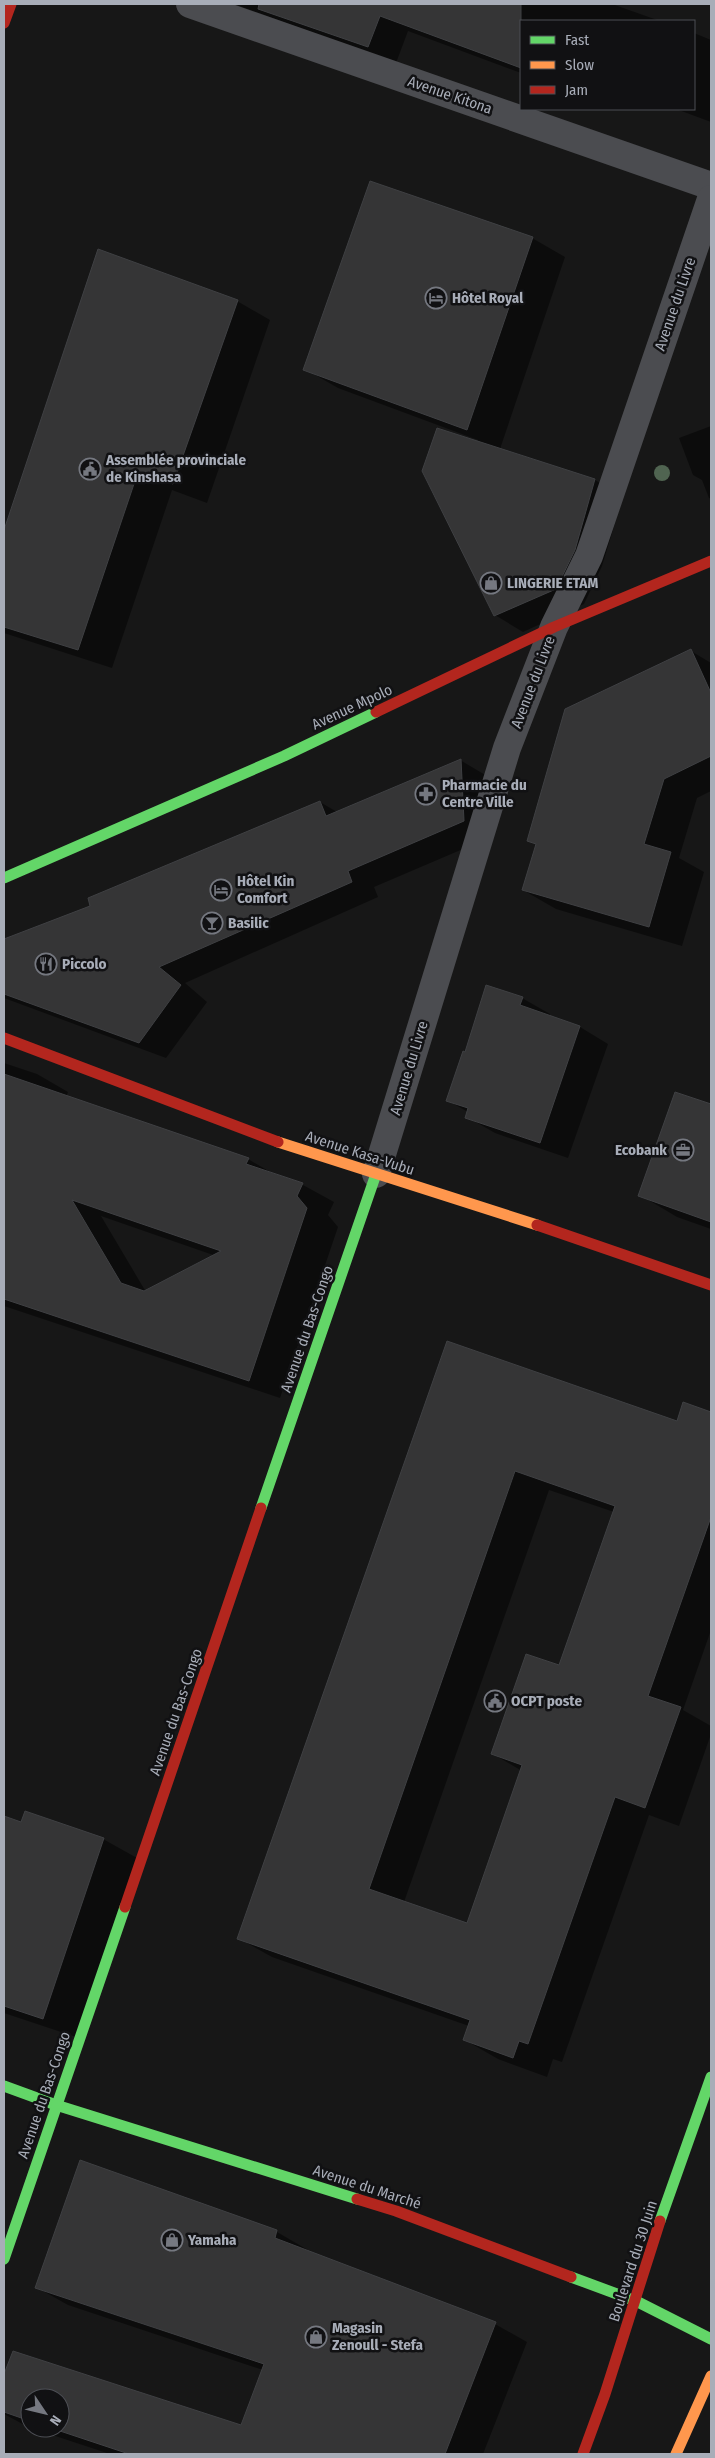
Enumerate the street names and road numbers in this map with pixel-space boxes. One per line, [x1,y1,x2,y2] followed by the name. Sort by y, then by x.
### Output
[405,72,495,118] street label: Avenue Kitona
[651,255,699,353] street label: Avenue du Livre
[507,633,559,731] street label: Avenue du Livre
[309,680,395,734] street label: Avenue Mpolo
[386,1019,432,1117] street label: Avenue du Livre
[303,1127,417,1179] street label: Avenue Kasa-Vubu
[277,1263,337,1395] street label: Avenue du Bas-Congo
[146,1646,206,1778] street label: Avenue du Bas-Congo
[14,2029,74,2161] street label: Avenue du Bas-Congo
[311,2161,423,2213] street label: Avenue du Marché
[605,2198,661,2324] street label: Boulevard du 30 Juin

